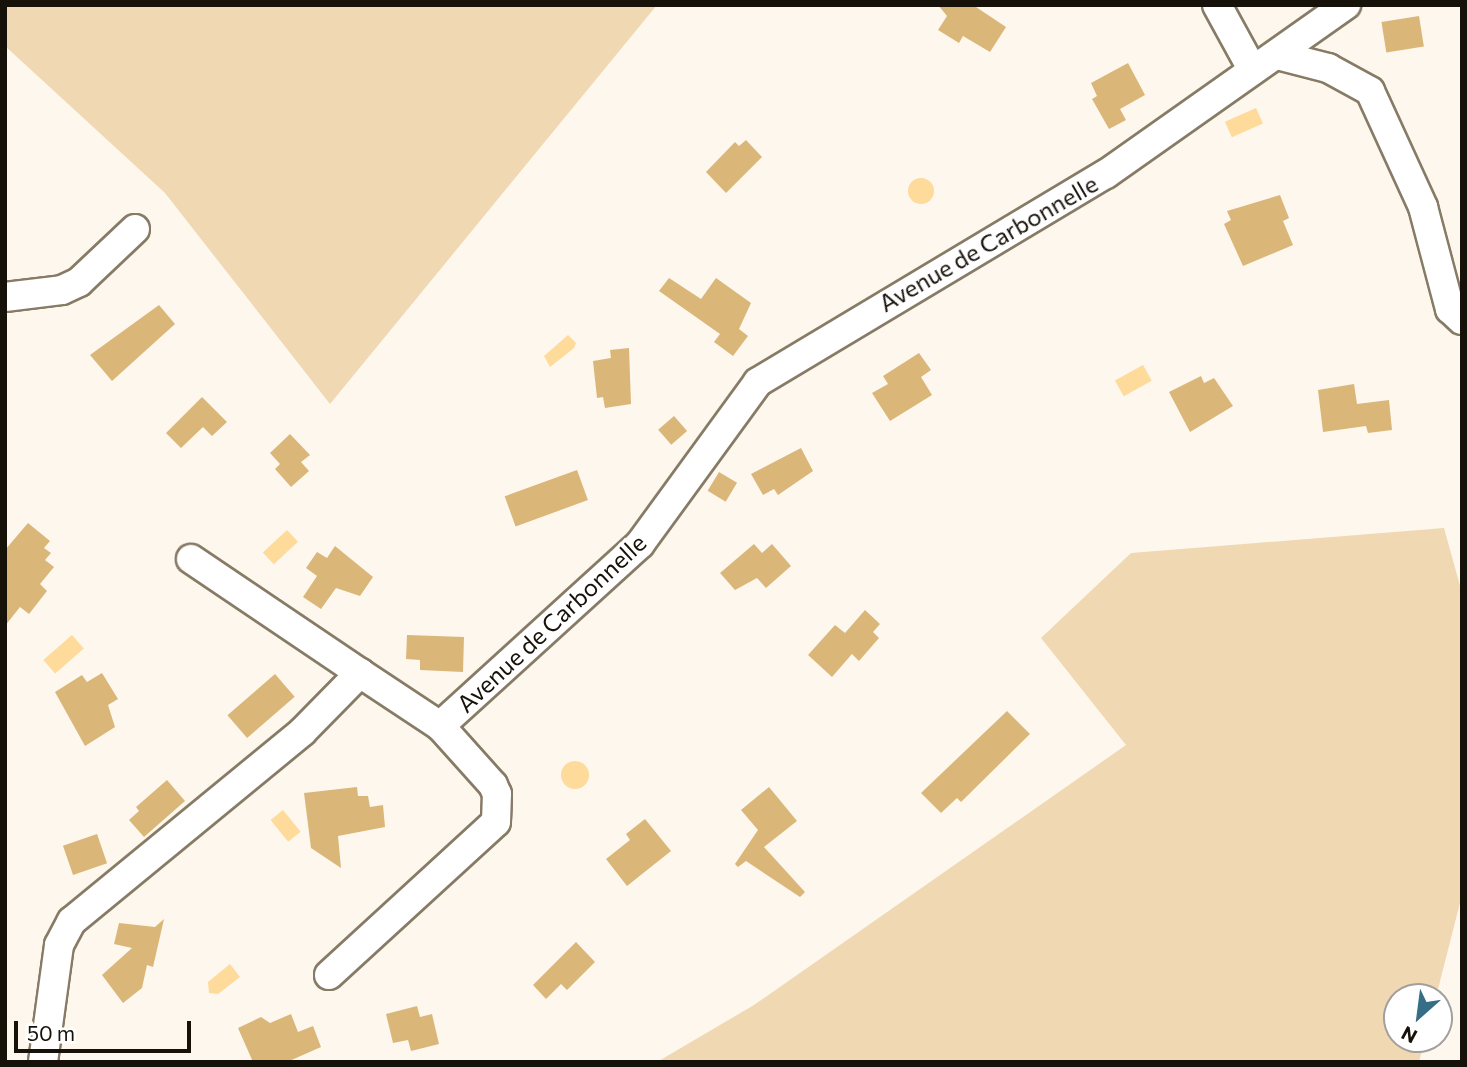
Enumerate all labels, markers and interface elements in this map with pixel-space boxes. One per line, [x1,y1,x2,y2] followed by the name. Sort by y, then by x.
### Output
[873,169,1103,317] street label: Avenue de Carbonnelle
[451,528,651,718] street label: Avenue de Carbonnelle
[1383,983,1453,1053] north arrow
[18,1007,194,1052] scale bar
[27,1020,75,1045] text: 50 m
[1397,1022,1421,1049] text: N

